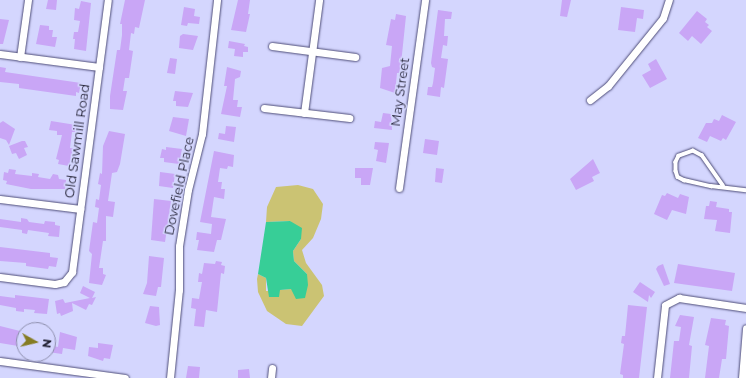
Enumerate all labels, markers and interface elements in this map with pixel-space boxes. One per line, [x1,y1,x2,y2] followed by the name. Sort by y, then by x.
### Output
[387,56,413,128] street label: May Street
[61,83,93,199] street label: Old Sawmill Road
[161,135,197,237] street label: Dovefield Place
[16,322,56,362] north arrow
[39,338,54,349] text: N

